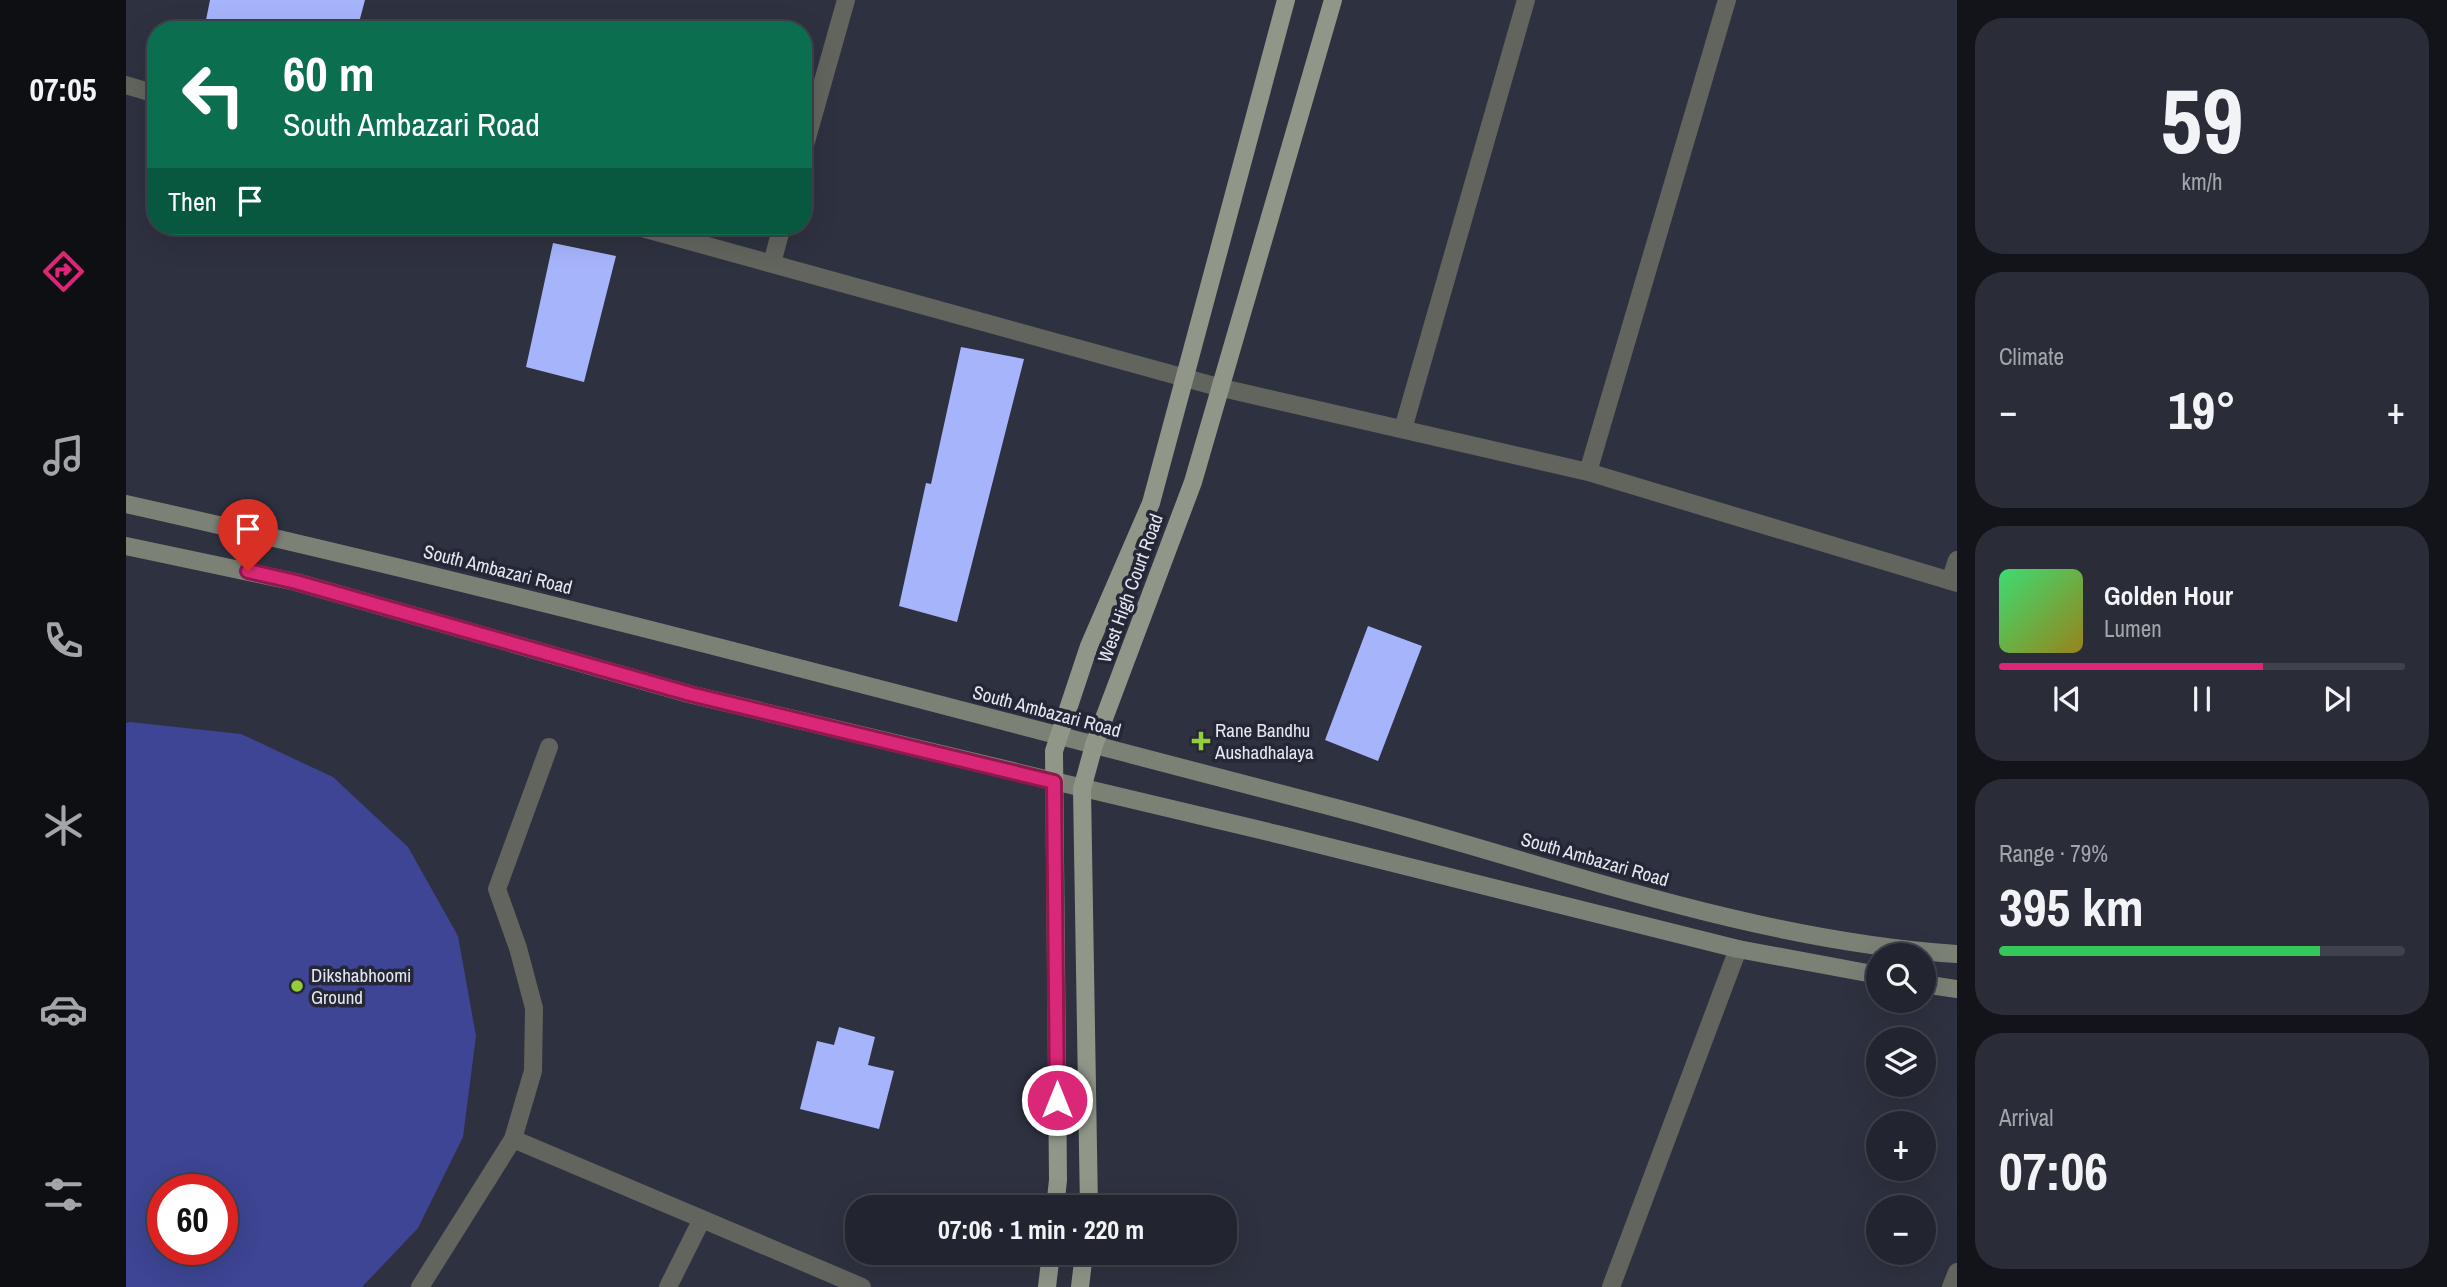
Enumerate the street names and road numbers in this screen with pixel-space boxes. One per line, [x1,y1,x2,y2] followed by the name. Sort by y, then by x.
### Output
[1091,510,1169,666] street label: West High Court Road
[421,538,575,600] street label: South Ambazari Road
[970,679,1124,743] street label: South Ambazari Road
[1518,825,1672,893] street label: South Ambazari Road

